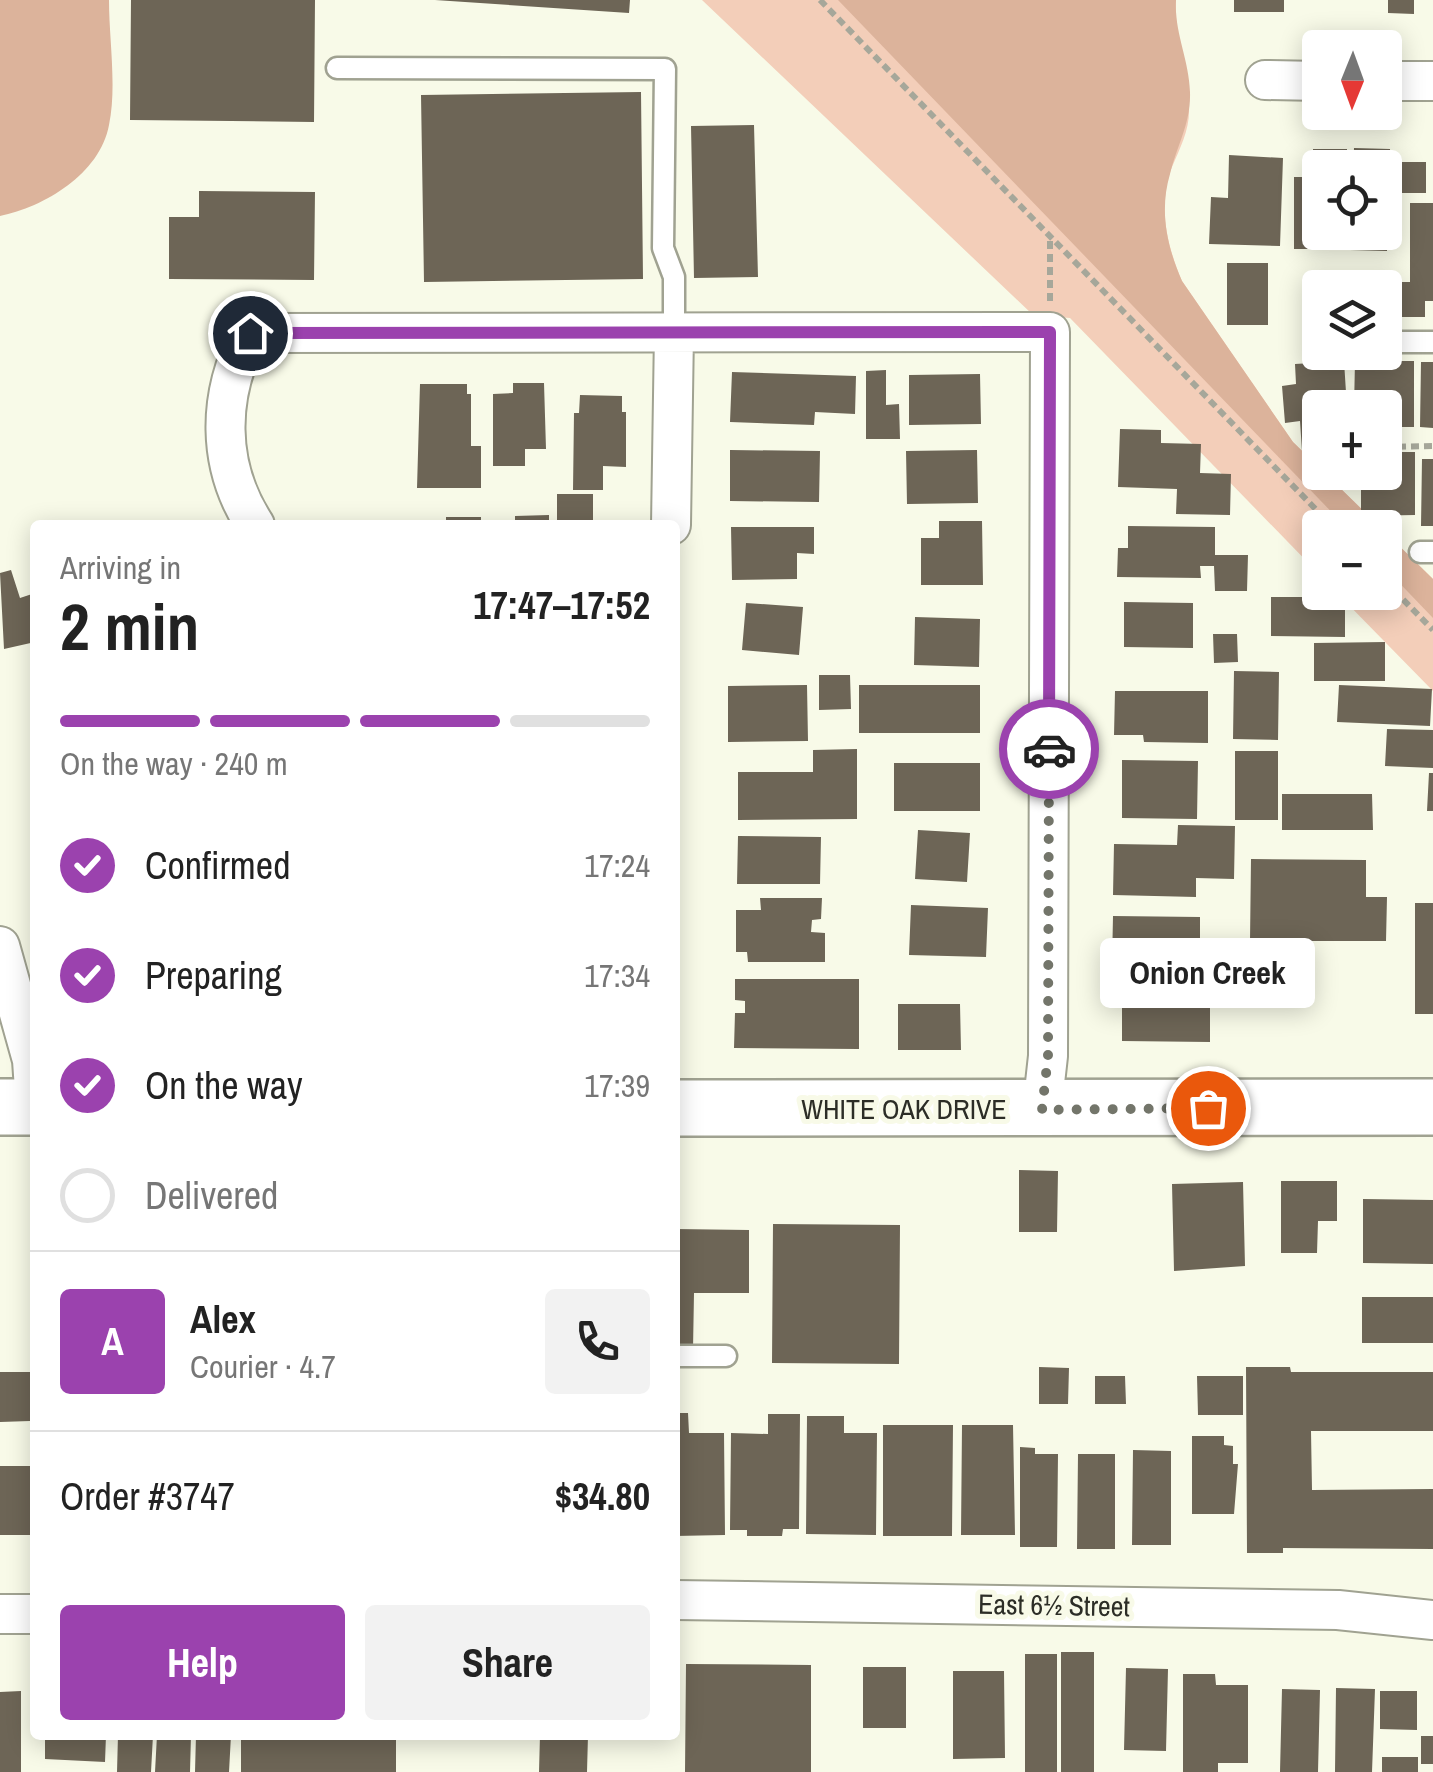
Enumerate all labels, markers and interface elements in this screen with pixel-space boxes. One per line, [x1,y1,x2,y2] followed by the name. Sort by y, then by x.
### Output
[1302,30,1402,130] north arrow
[1302,30,1402,610] map controls
[1302,150,1402,250] button: locate
[1302,270,1402,370] button: layers
[208,291,293,376] pin
[223,306,278,361] icon: home
[1302,390,1402,490] button: +
[1302,510,1402,610] button: −
[60,546,181,589] text: Arriving in
[473,580,650,631] text: 17:47–17:52
[60,583,199,670] text: 2 min
[999,699,1099,799] courier
[1022,722,1077,777] icon: car
[60,742,288,785] text: On the way · 240 m
[60,838,115,893] icon: check
[145,840,290,891] text: Confirmed
[584,844,650,887] text: 17:24
[1100,938,1316,1008] callout: Onion Creek
[60,948,115,1003] icon: check
[145,950,282,1001] text: Preparing
[1129,951,1286,994] text: Onion Creek
[584,954,650,997] text: 17:34
[60,1058,115,1113] icon: check
[145,1060,303,1111] text: On the way
[584,1064,650,1107] text: 17:39
[1166,1066,1251,1151] pin
[1181,1081,1236,1136] icon: bag
[801,1090,1007,1128] street label: WHITE OAK DRIVE
[145,1170,278,1221] text: Delivered
[545,1289,650,1394] button: phone
[190,1294,256,1345] text: Alex
[101,1316,124,1367] text: A
[190,1345,336,1388] text: Courier · 4.7
[60,1471,235,1522] text: Order #3747
[555,1471,650,1522] text: $34.80
[978,1585,1130,1625] street label: East 6½ Street
[60,1605,345,1720] button: Help
[365,1605,650,1720] button: Share

